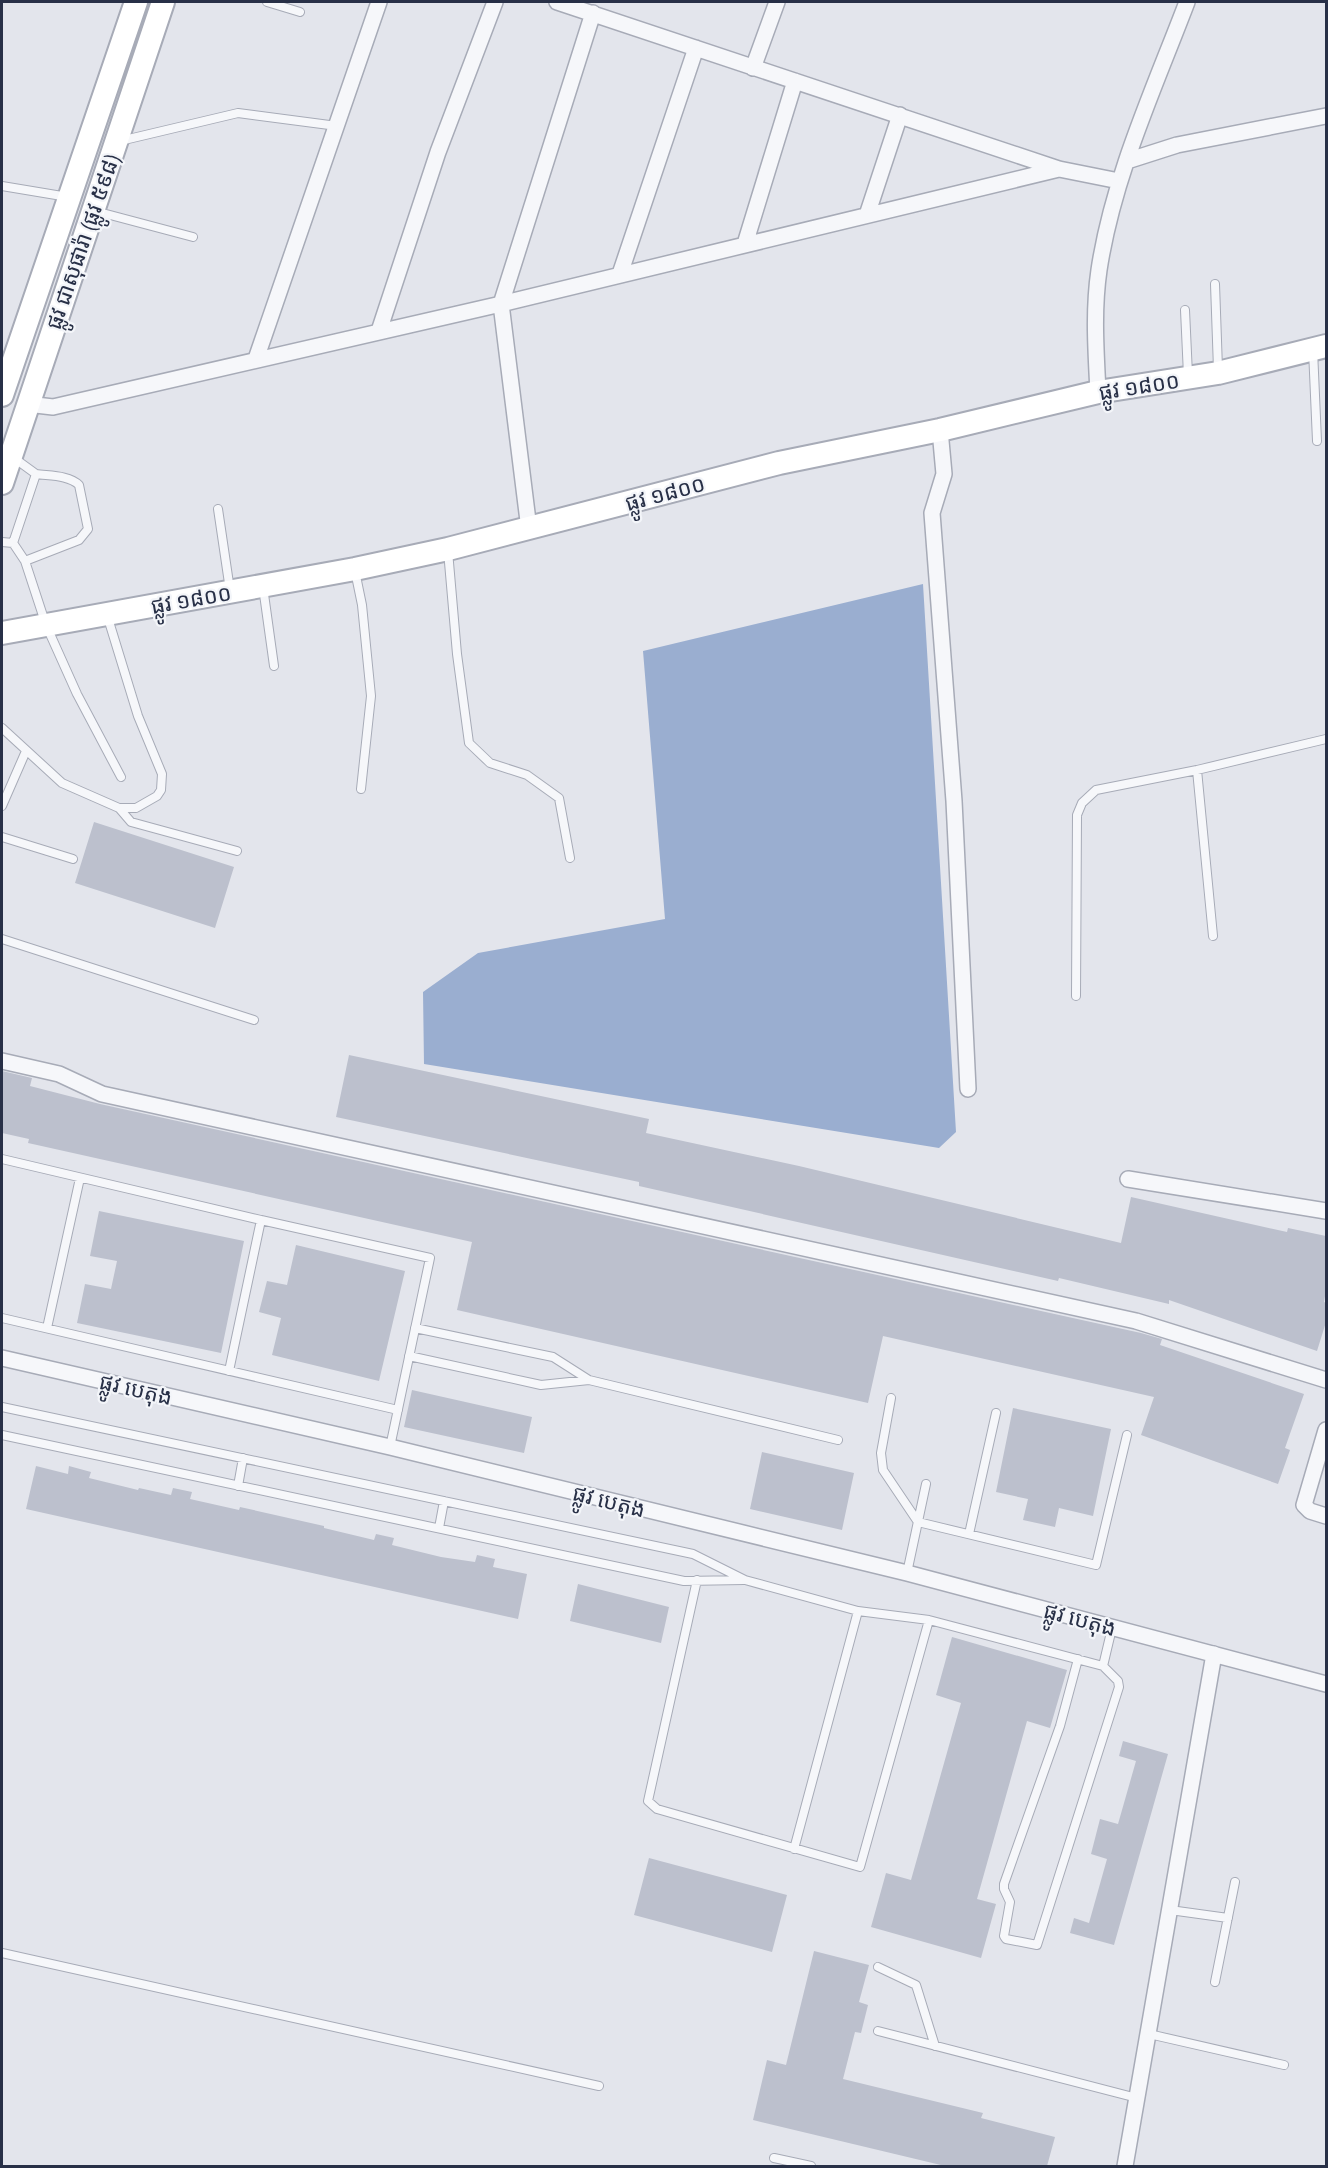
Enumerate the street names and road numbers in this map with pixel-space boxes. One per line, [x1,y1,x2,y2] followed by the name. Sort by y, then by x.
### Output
[39,150,131,335] street label: ផ្លូវ ជាសុផារ៉ា (ផ្លូវ ៥៩៨)
[1096,366,1183,413] street label: ផ្លូវ ១៨០០
[622,469,710,523] street label: ផ្លូវ ១៨០០
[148,578,235,626] street label: ផ្លូវ ១៨០០
[95,1367,175,1417] street label: ផ្លូវ បេតុង
[568,1478,648,1530] street label: ផ្លូវ បេតុង
[1039,1596,1119,1648] street label: ផ្លូវ បេតុង

